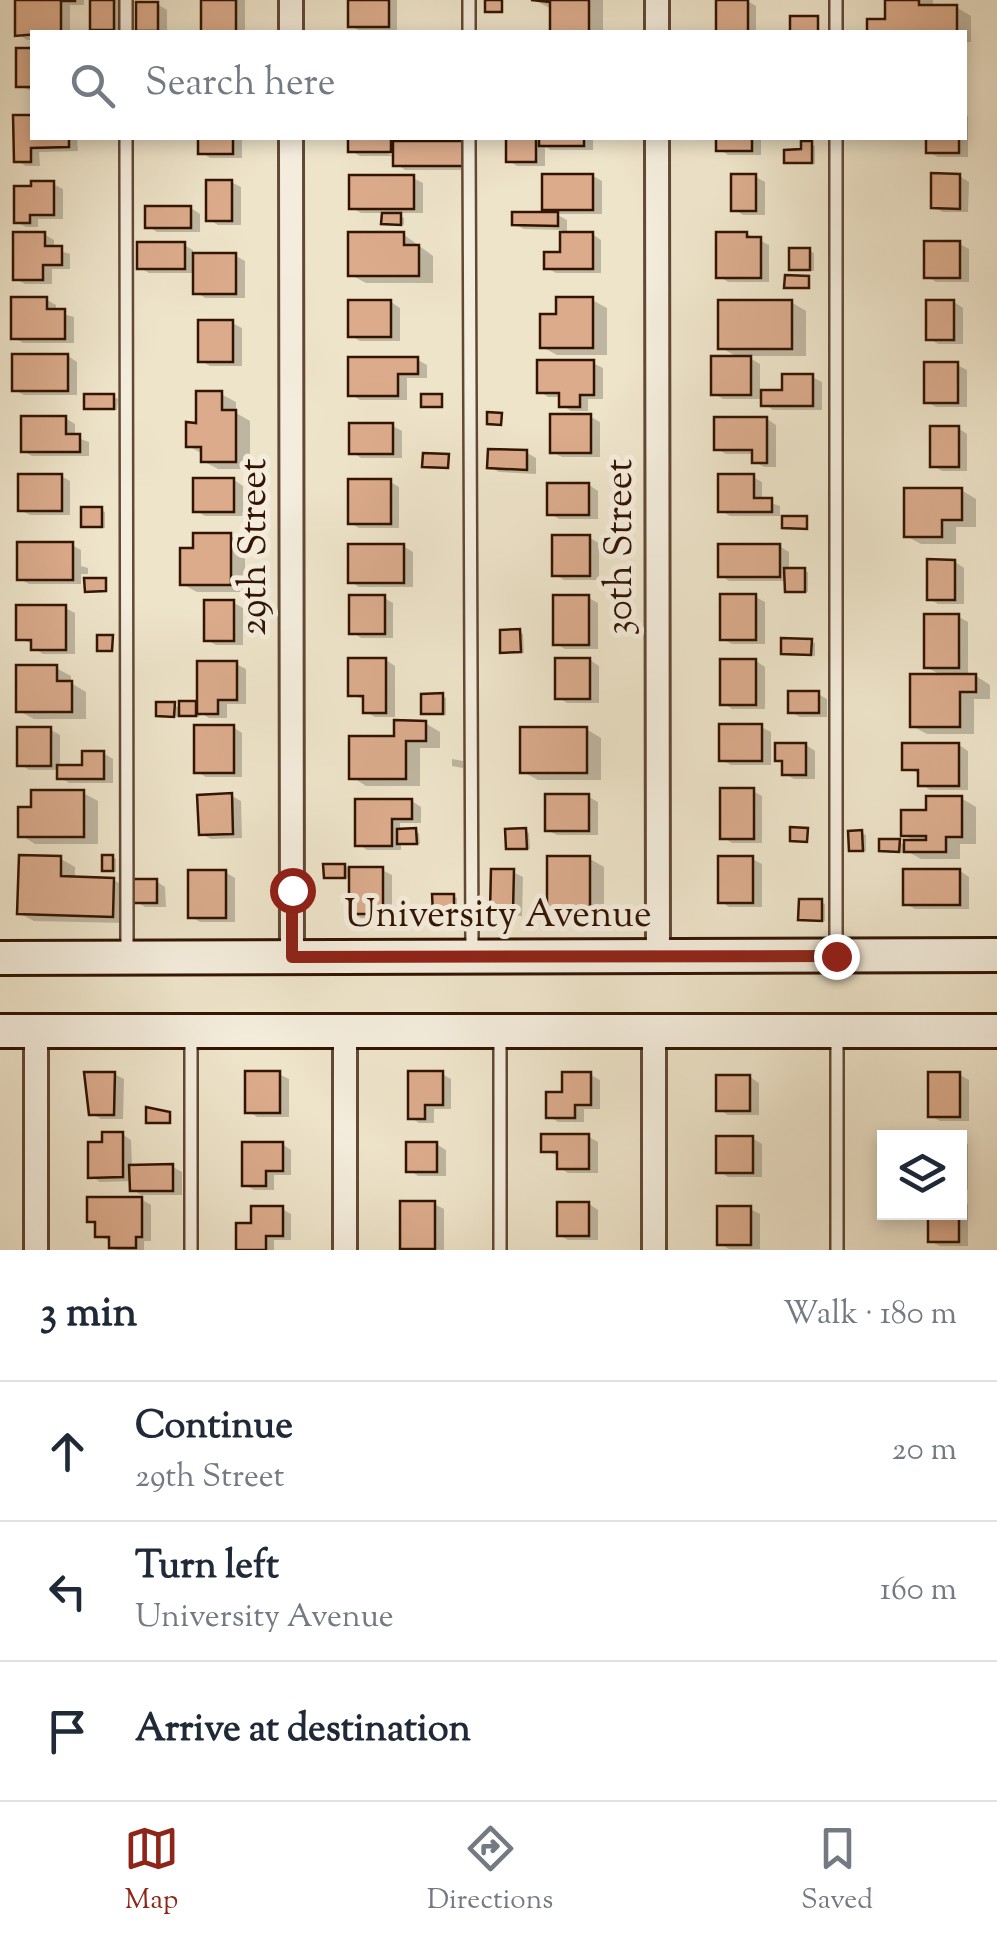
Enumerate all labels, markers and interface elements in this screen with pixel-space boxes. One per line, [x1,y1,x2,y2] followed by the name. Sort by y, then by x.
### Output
[30,30,967,140] search box
[65,58,120,113] icon: search
[145,58,336,112] text: Search here
[229,458,283,636] street label: 29th Street
[595,459,649,635] street label: 30th Street
[270,868,316,914] route start
[344,890,652,944] street label: University Avenue
[814,934,860,980] route end
[877,1130,967,1220] map controls
[877,1130,967,1220] button: layers
[40,1285,137,1345] text: 3 min
[783,1292,957,1338] text: Walk · 180 m
[135,1401,293,1455] text: Continue
[40,1424,95,1479] icon: ahead
[892,1428,957,1474] text: 20 m
[135,1455,285,1501] text: 29th Street
[135,1541,279,1595] text: Turn left
[40,1564,95,1619] icon: left
[880,1568,957,1614] text: 160 m
[135,1595,394,1641] text: University Avenue
[40,1704,95,1759] icon: arrive
[135,1704,471,1758] text: Arrive at destination
[124,1821,179,1921] tab: Map
[427,1821,553,1921] tab: Directions
[801,1821,873,1921] tab: Saved

